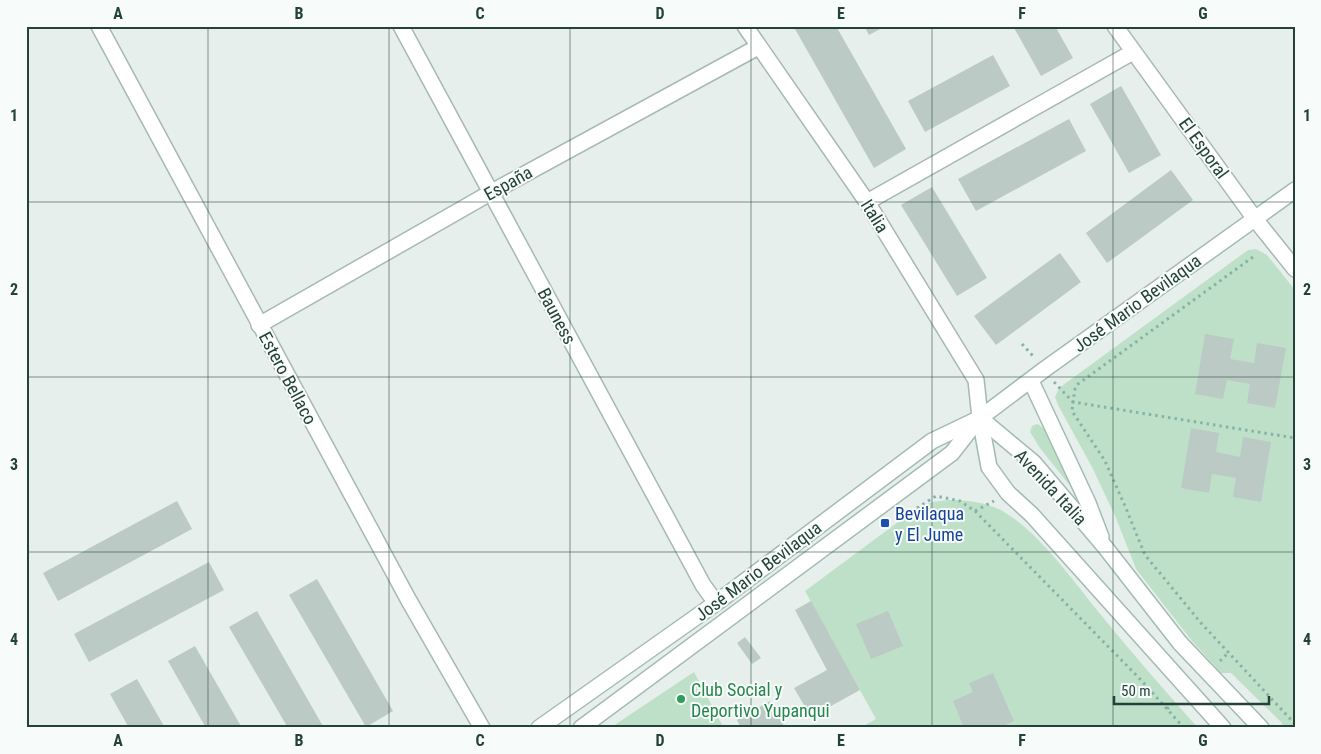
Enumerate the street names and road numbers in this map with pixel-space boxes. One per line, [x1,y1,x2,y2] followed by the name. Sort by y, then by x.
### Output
[1175,113,1233,183] street label: El Esporal
[480,161,536,205] street label: España
[857,195,893,237] street label: Italia
[1069,250,1205,356] street label: José Mario Bevilaqua
[533,284,581,348] street label: Bauness
[255,328,321,428] street label: Estero Bellaco
[1011,445,1091,529] street label: Avenida Italia
[691,517,825,625] street label: José Mario Bevilaqua

